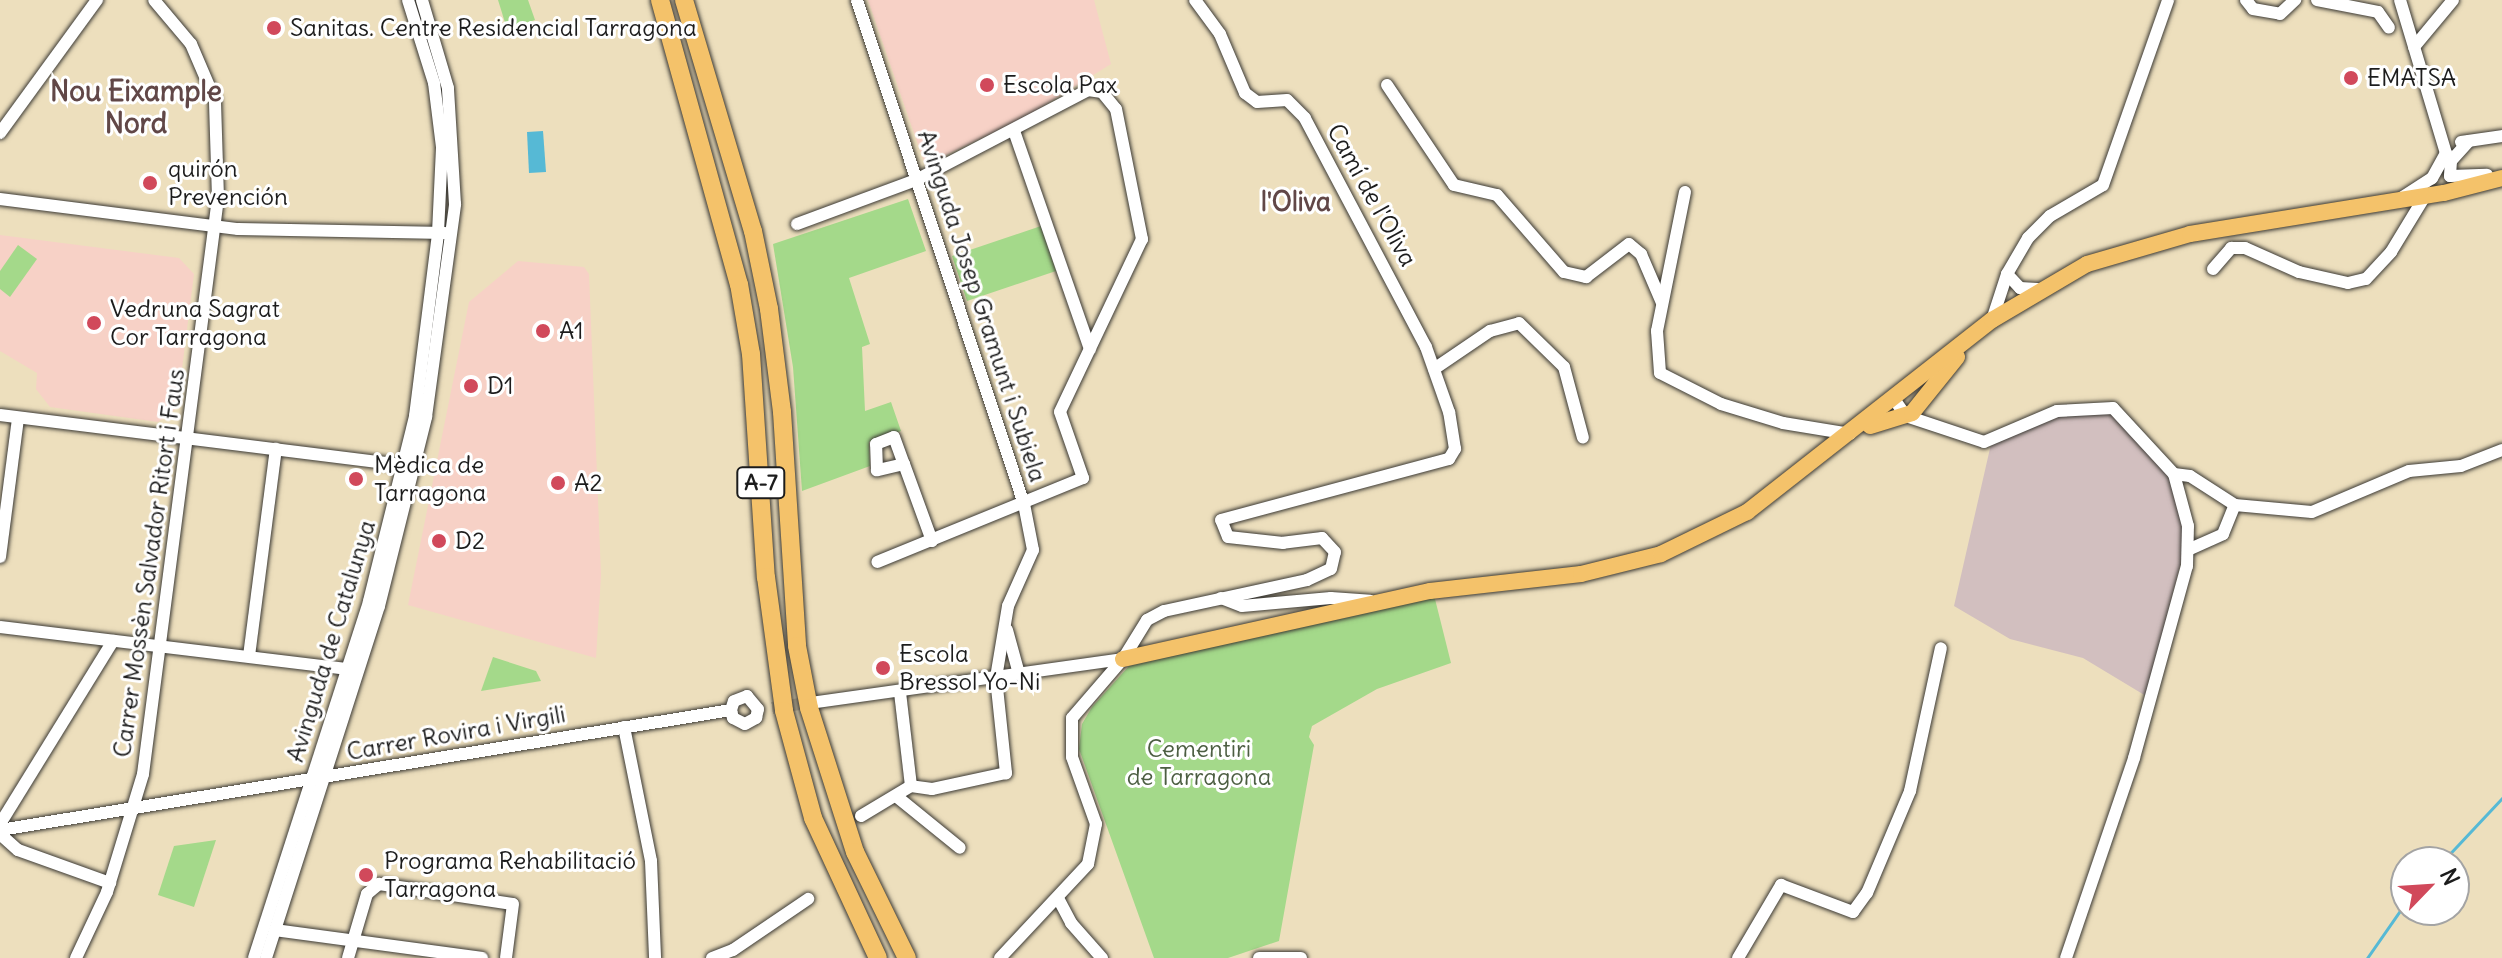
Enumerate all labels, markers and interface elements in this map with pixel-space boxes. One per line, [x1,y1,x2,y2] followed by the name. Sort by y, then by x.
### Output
[290,14,697,42] place label: Sanitas. Centre Residencial Tarragona
[265,19,283,37] marker: Sanitas. Centre Residencial Tarragona
[2367,64,2456,92] place label: EMATSA
[2342,69,2360,87] marker: EMATSA
[1003,71,1118,99] place label: Escola Pax
[50,74,222,140] district label: Nou Eixample Nord
[978,76,996,94] marker: Escola Pax
[1321,119,1423,271] street label: Camí de l'Oliva
[911,127,1053,485] street label: Avinguda Josep Gramunt i Subiela
[168,155,288,211] place label: quirón Prevención
[139,172,161,194] marker: quirón Prevención
[1261,186,1331,218] district label: l'Oliva
[110,295,280,351] place label: Vedruna Sagrat Cor Tarragona
[85,314,103,332] marker: Vedruna Sagrat Cor Tarragona
[559,317,584,345] place label: A1
[534,322,552,340] marker: A1
[107,367,191,759] street label: Carrer Mossèn Salvador Ritort i Faus
[487,372,514,400] place label: D1
[462,377,480,395] marker: D1
[374,451,486,507] place label: Mèdica de Tarragona
[735,465,787,501] road number: A-7
[345,468,367,490] marker: Mèdica de Tarragona
[574,469,603,497] place label: A2
[549,474,567,492] marker: A2
[280,517,382,765] street label: Avinguda de Catalunya
[455,527,485,555] place label: D2
[430,532,448,550] marker: D2
[899,640,1040,696] place label: Escola Bressol Yo-Ni
[874,659,892,677] marker: Escola Bressol Yo-Ni
[344,700,568,766] street label: Carrer Rovira i Virgili
[1127,735,1271,791] park label: Cementiri de Tarragona
[2390,846,2470,926] north arrow
[384,847,636,903] place label: Programa Rehabilitació Tarragona
[355,864,377,886] marker: Programa Rehabilitació Tarragona
[2434,864,2466,890] text: N

